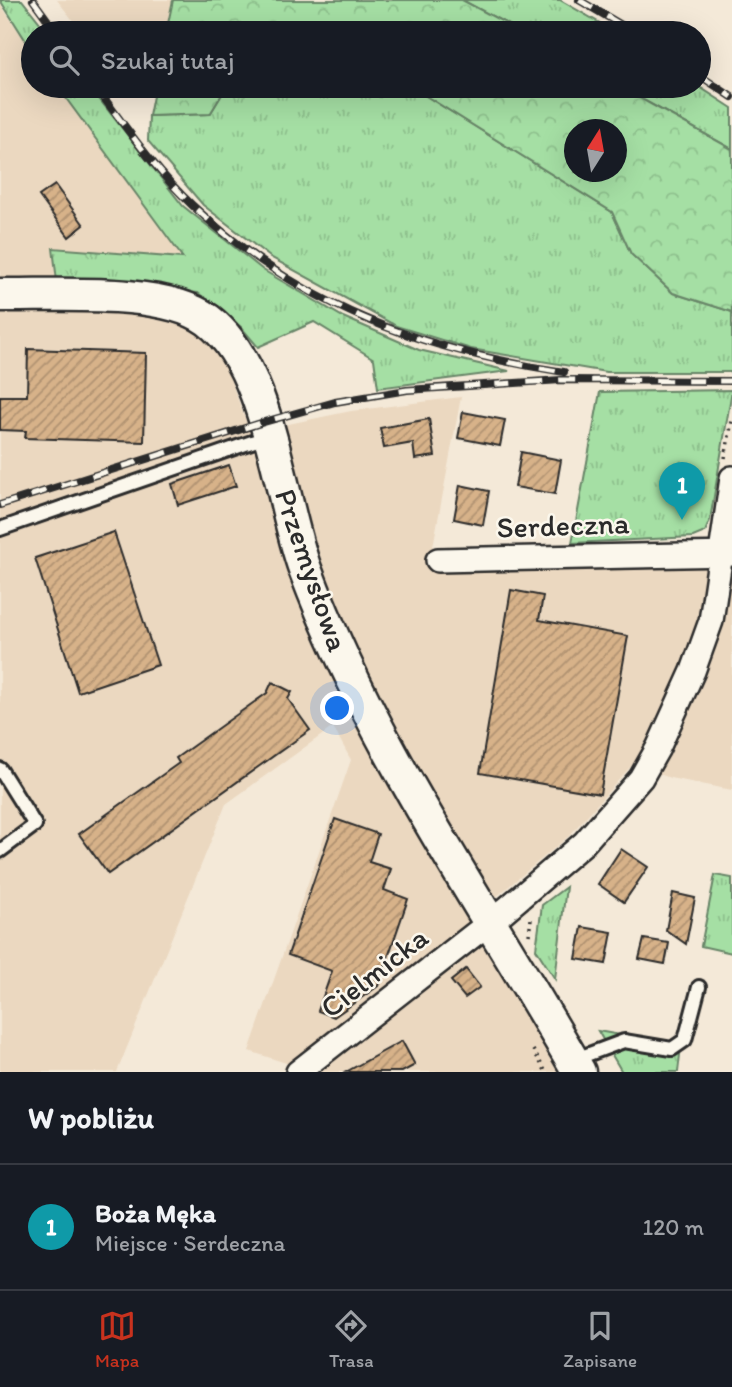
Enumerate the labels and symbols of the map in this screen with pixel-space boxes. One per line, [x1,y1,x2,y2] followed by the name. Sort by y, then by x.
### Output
[564,119,627,182] north arrow
[659,462,705,520] pin: 1
[267,484,357,657] street label: Przemysłowa
[496,504,630,546] street label: Serdeczna
[320,691,354,725] your location
[313,918,436,1026] street label: Cielmicka

